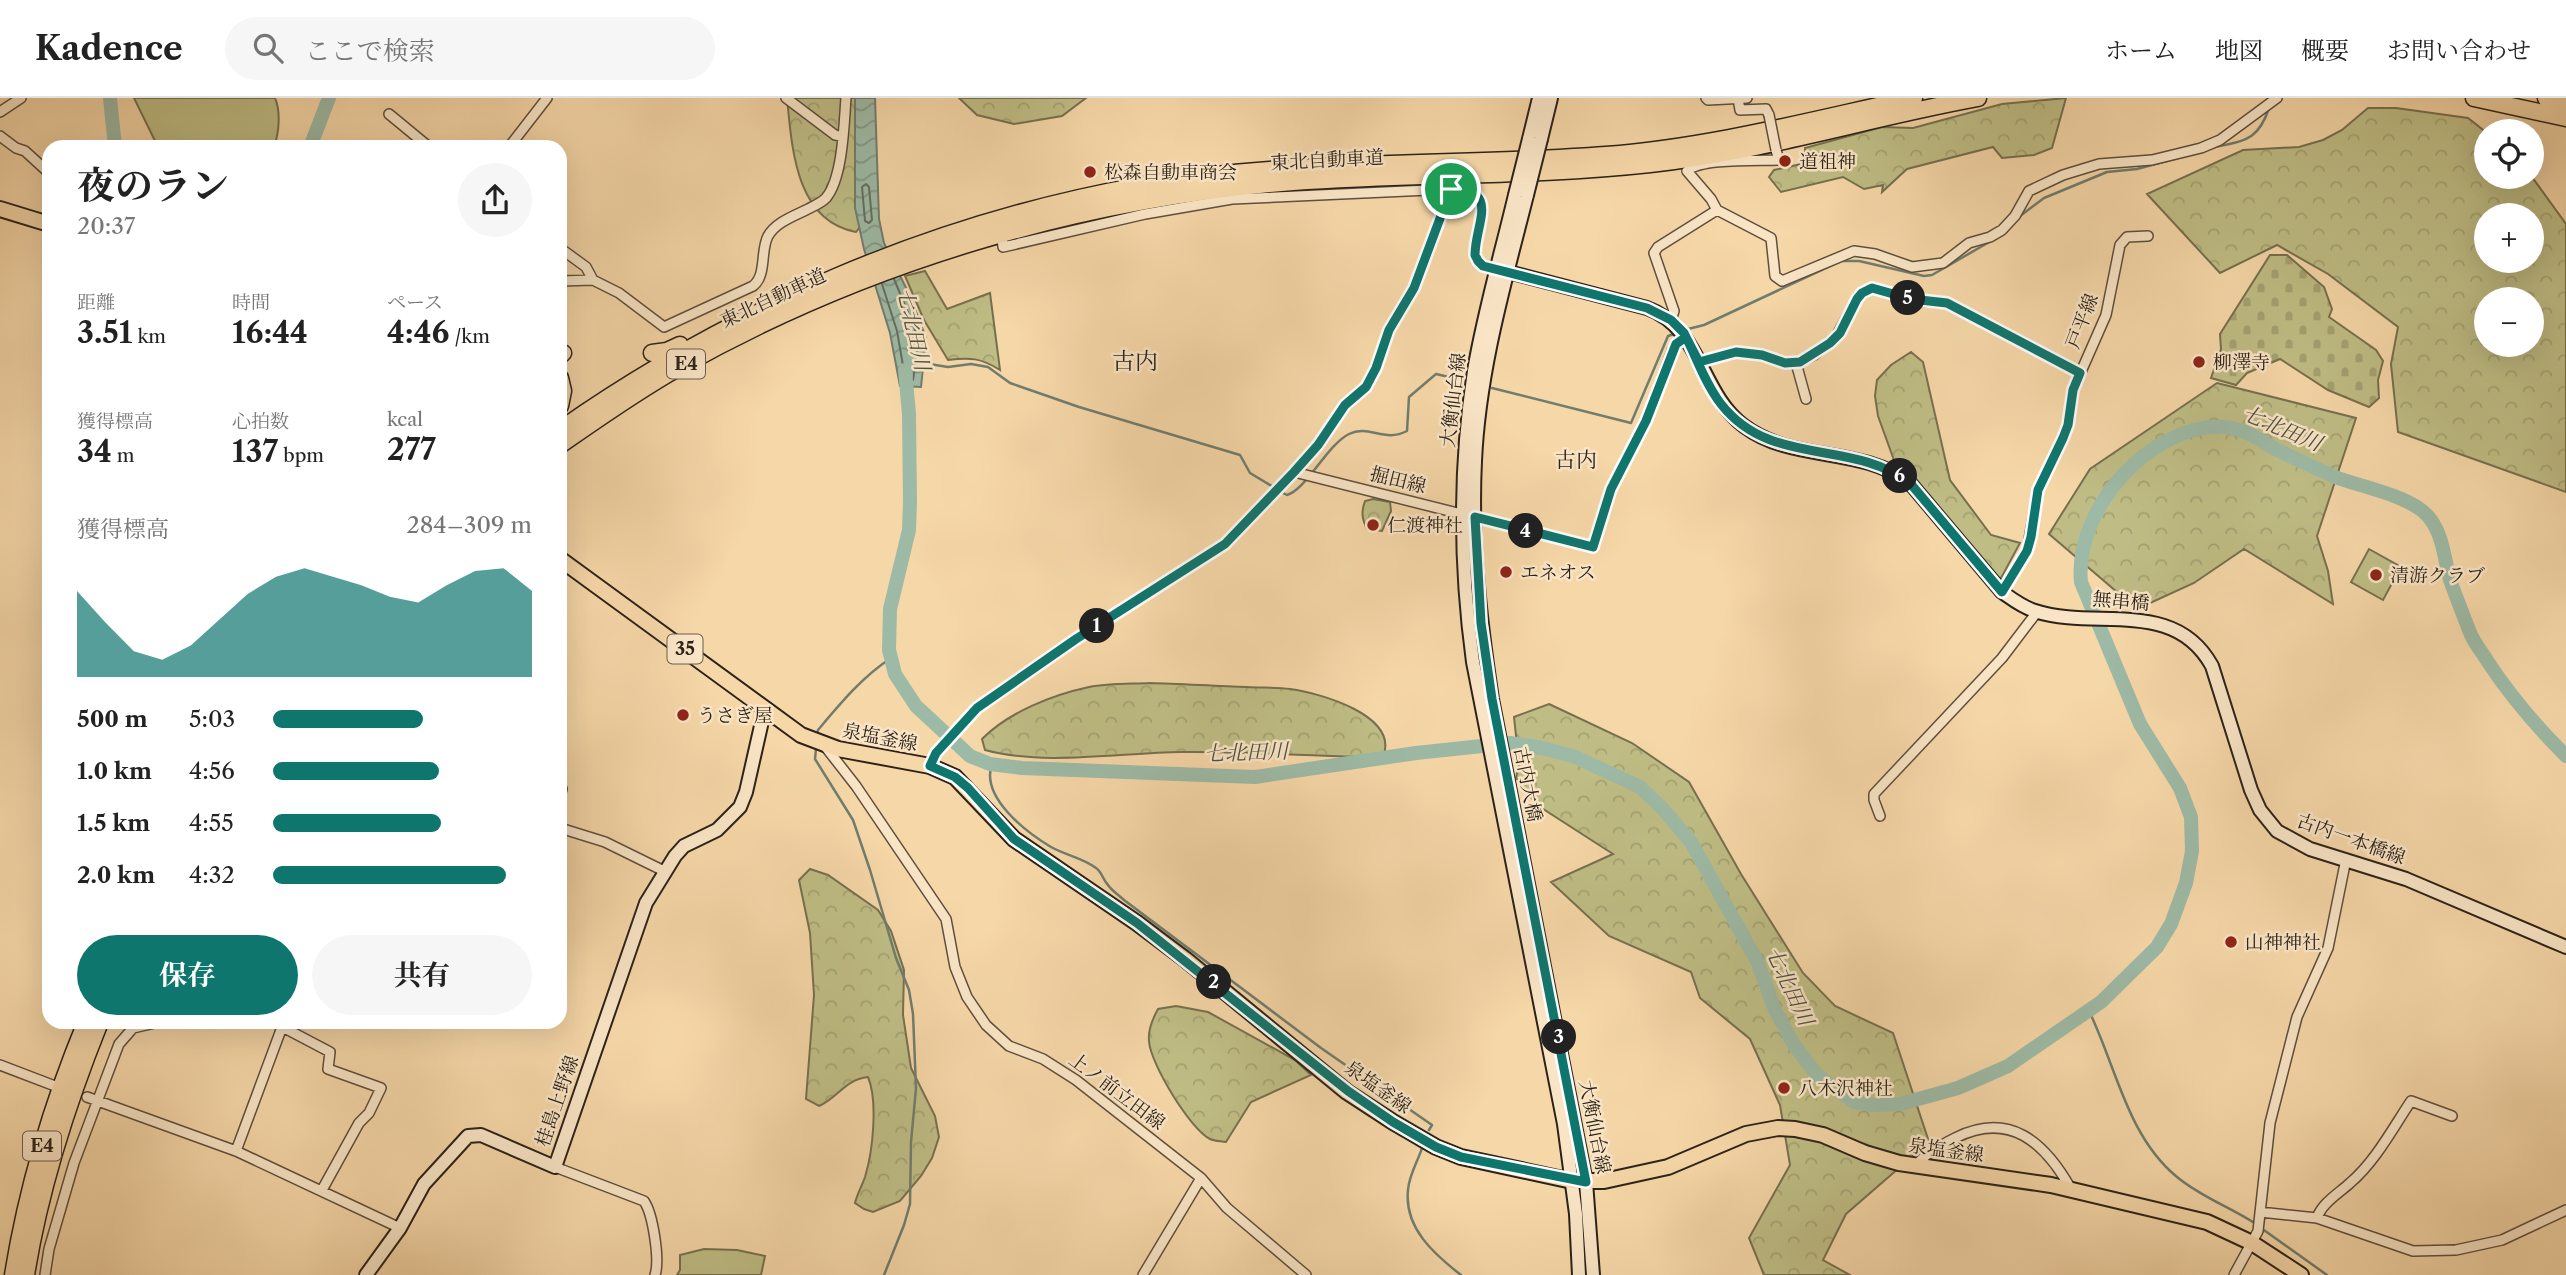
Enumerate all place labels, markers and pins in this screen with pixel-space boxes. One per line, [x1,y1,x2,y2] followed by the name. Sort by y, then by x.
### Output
[1799,150,1856,173] place label: 道祖神
[1777,153,1793,169] marker: 道祖神
[1421,159,1481,219] pin
[1104,161,1237,184] place label: 松森自動車商会
[1082,164,1098,180] marker: 松森自動車商会
[1890,280,1926,316] pin: 5
[2213,351,2270,374] place label: 柳澤寺
[2191,354,2207,370] marker: 柳澤寺
[1882,458,1918,494] pin: 6
[1387,514,1463,537] place label: 仁渡神社
[1508,514,1544,548] pin: 4
[1365,517,1381,533] marker: 仁渡神社
[1520,561,1596,584] place label: エネオス
[1498,564,1514,580] marker: エネオス
[2390,564,2485,587] place label: 清游クラブ
[2368,567,2384,583] marker: 清游クラブ
[1080,608,1114,644] pin: 1
[697,704,773,727] place label: うさぎ屋
[675,707,691,723] marker: うさぎ屋
[2245,931,2321,954] place label: 山神神社
[2223,934,2239,950] marker: 山神神社
[1196,964,1232,1000] pin: 2
[1542,1020,1576,1054] pin: 3
[1798,1077,1893,1100] place label: 八木沢神社
[1776,1080,1792,1096] marker: 八木沢神社

